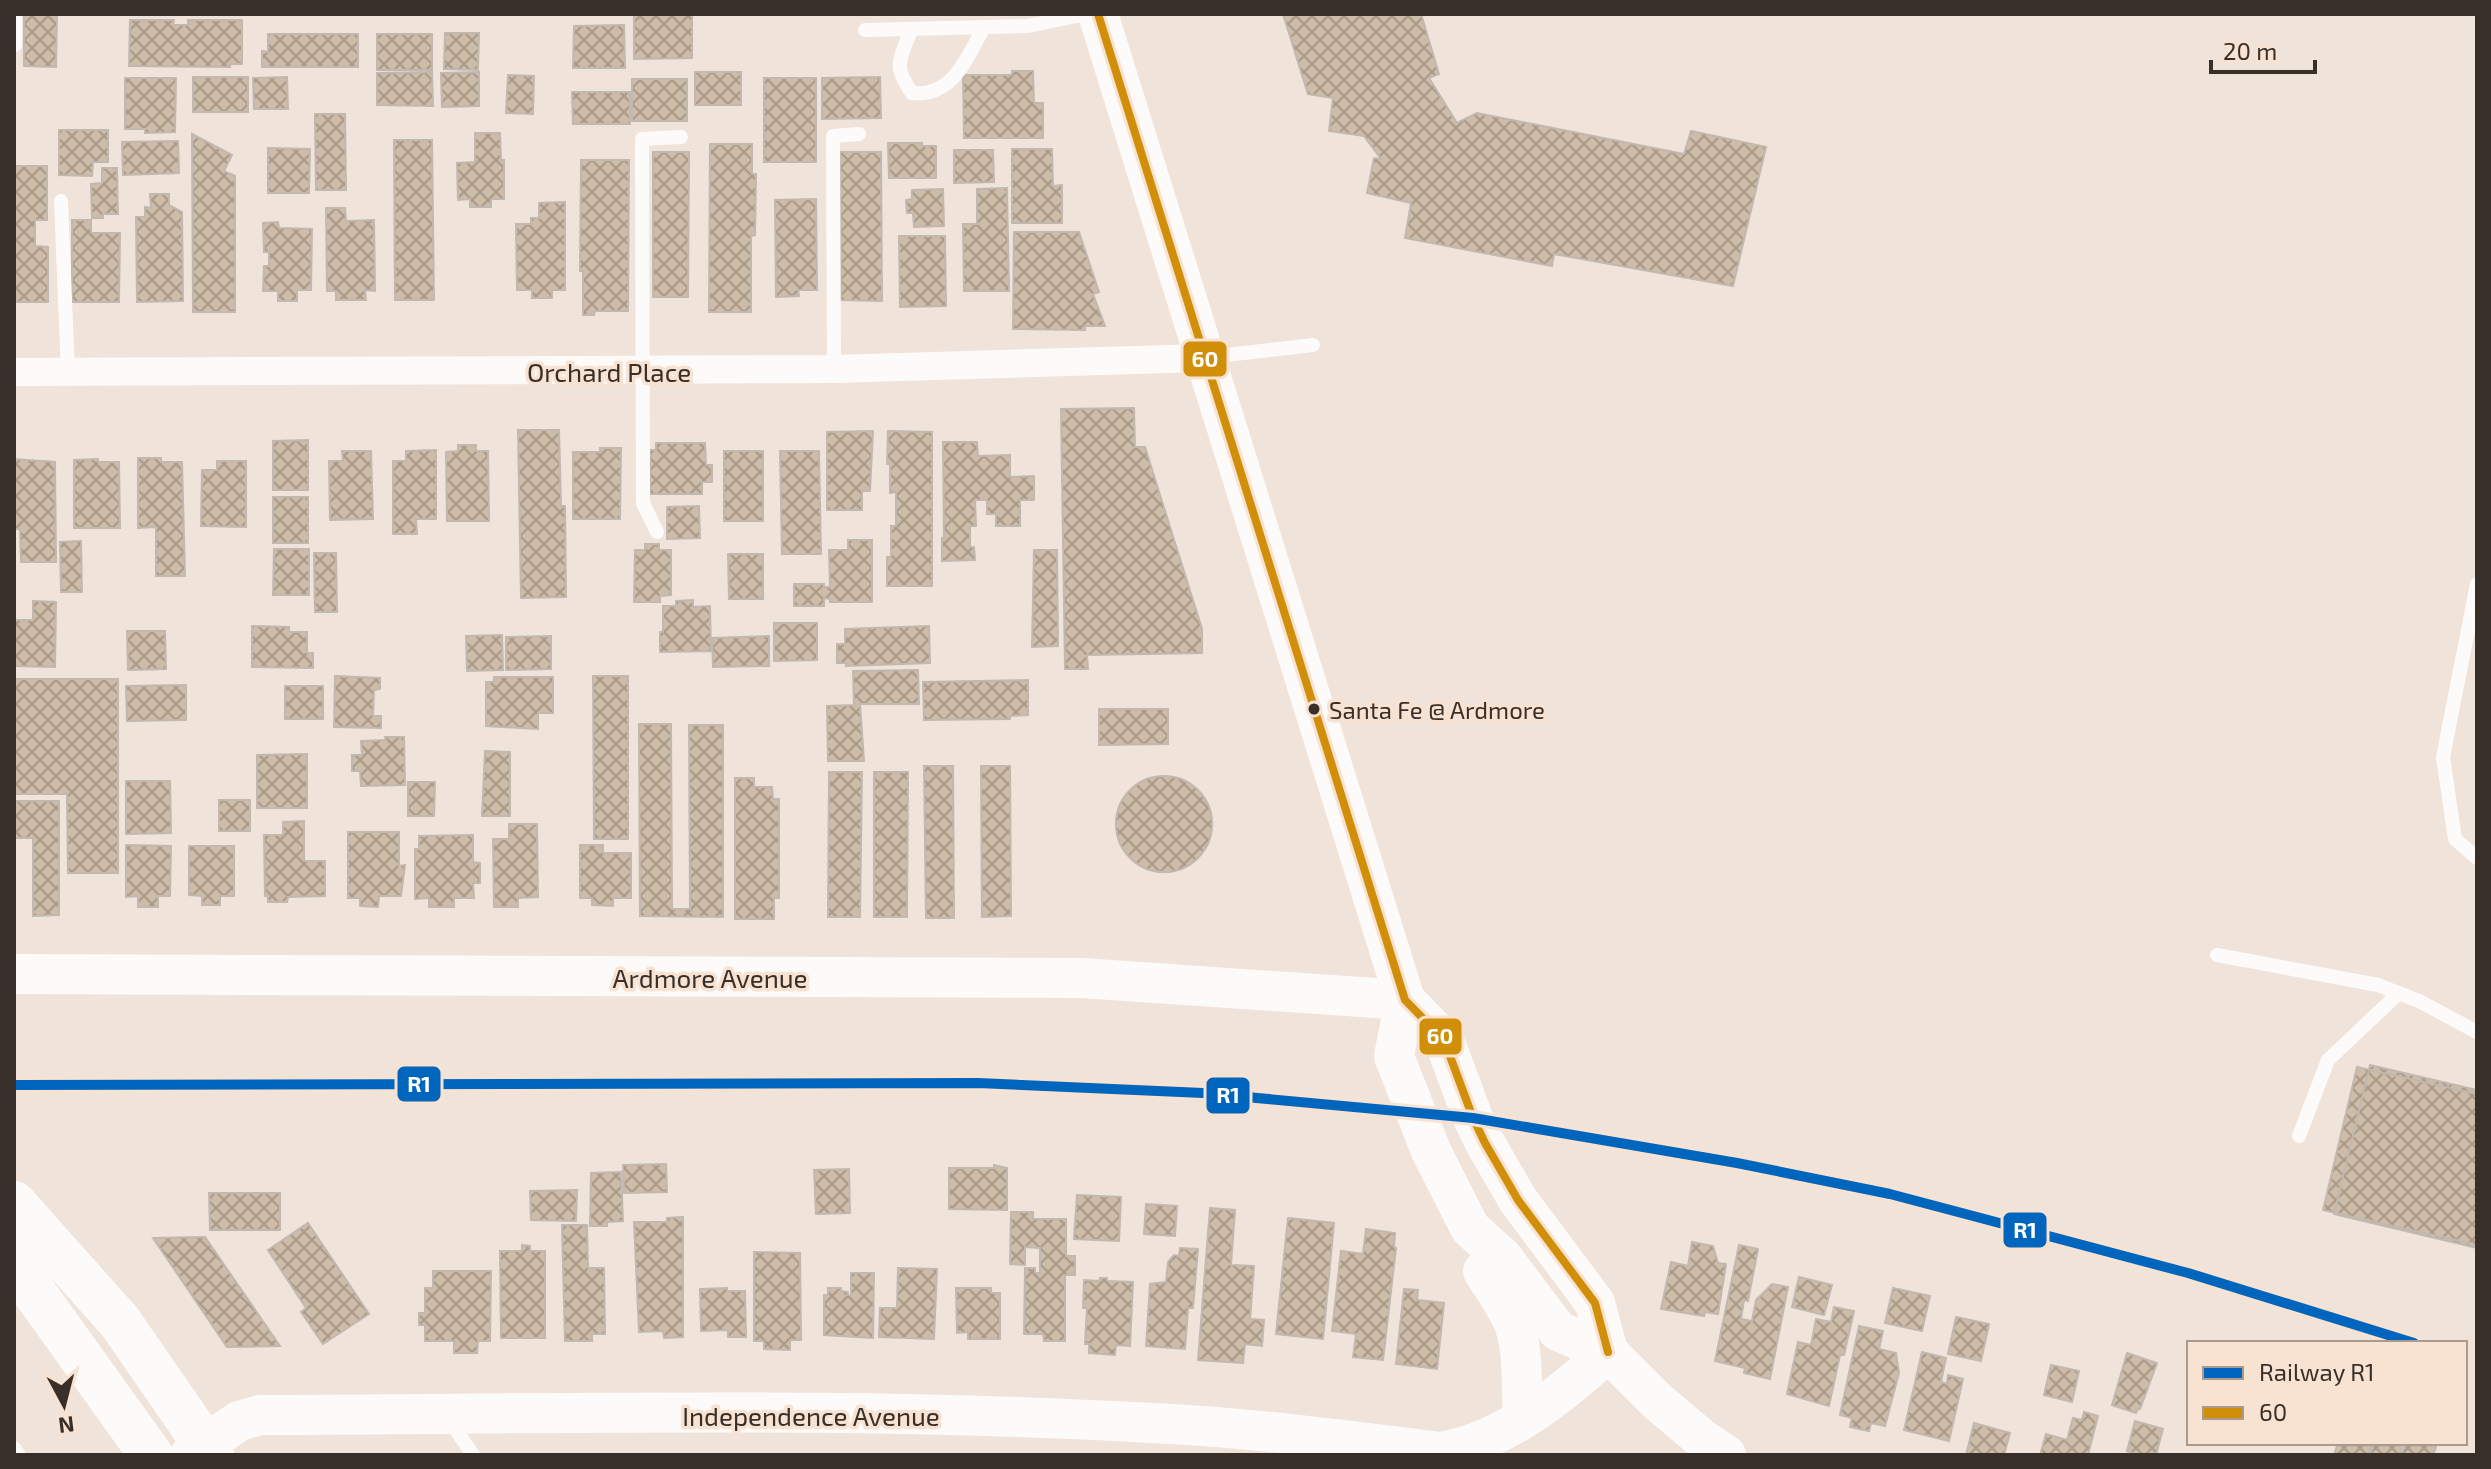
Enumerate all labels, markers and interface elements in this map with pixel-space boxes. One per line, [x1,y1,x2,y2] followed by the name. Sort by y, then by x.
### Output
[2211,24,2315,74] scale bar
[2223,36,2277,65] text: 20 m
[1182,340,1228,378] line badge: 60
[1192,345,1218,371] text: 60
[527,356,691,387] street label: Orchard Place
[1329,695,1545,724] place label: Santa Fe @ Ardmore
[1306,701,1322,717] marker: Santa Fe @ Ardmore
[612,962,808,993] street label: Ardmore Avenue
[1418,1017,1463,1056] line badge: 60
[1427,1022,1453,1048] text: 60
[396,1065,442,1103] line badge: R1
[407,1070,431,1096] text: R1
[1205,1076,1251,1115] line badge: R1
[1216,1081,1240,1107] text: R1
[2002,1211,2048,1249] line badge: R1
[2013,1216,2037,1242] text: R1
[2187,1341,2467,1445] legend
[2259,1357,2375,1386] text: Railway R1
[24,1365,104,1445] north arrow
[2259,1397,2287,1426] text: 60
[682,1400,940,1431] street label: Independence Avenue
[57,1412,76,1440] text: N

